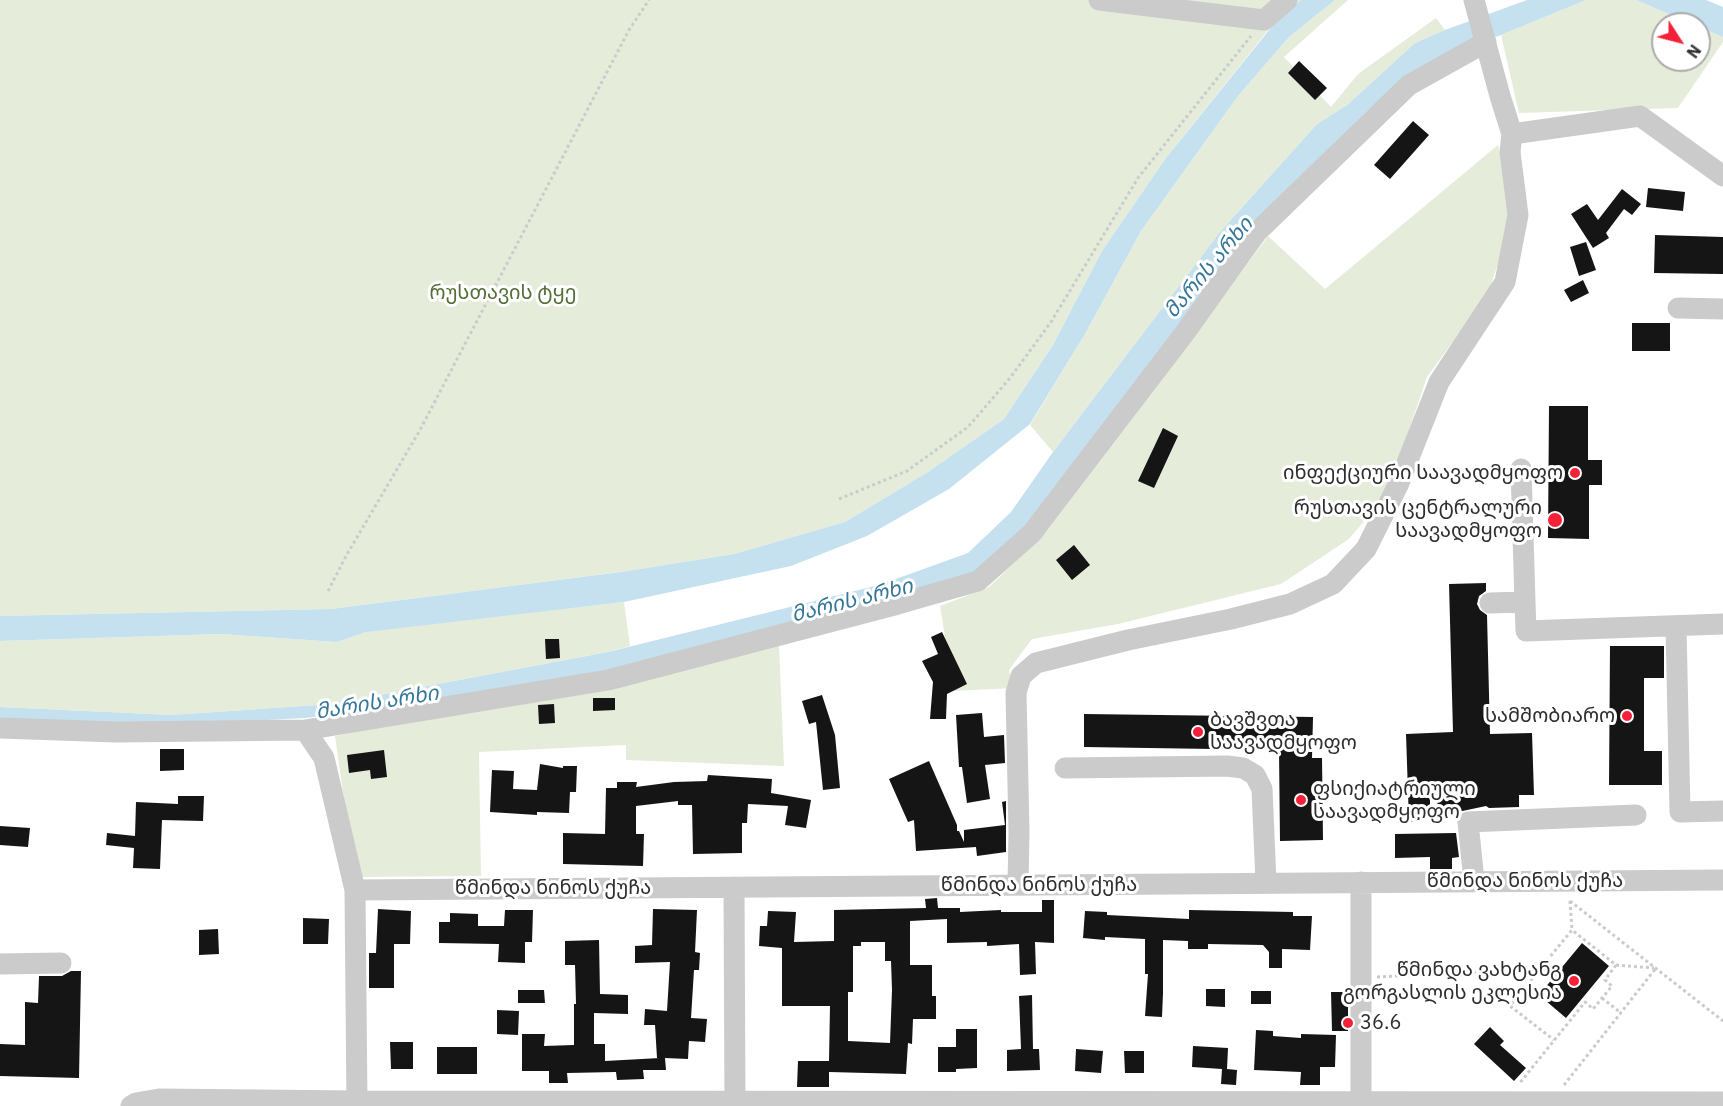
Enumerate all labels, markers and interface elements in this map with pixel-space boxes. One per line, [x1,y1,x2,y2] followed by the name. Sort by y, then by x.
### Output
[1651,12,1711,72] north arrow
[1682,41,1705,62] text: N
[1160,212,1258,324] water label: მარის არხი
[430,281,576,305] park label: რუსთავის ტყე
[1283,461,1563,485] place label: ინფექციური საავადმყოფო
[1568,466,1582,480] marker: ინფექციური საავადმყოფო
[1294,496,1542,543] place label: რუსთავის ცენტრალური საავადმყოფო
[1546,511,1564,529] marker: რუსთავის ცენტრალური საავადმყოფო
[789,574,915,628] water label: მარის არხი
[314,681,440,725] water label: მარის არხი
[1485,704,1615,728] place label: სამშობიარო
[1210,708,1357,755] place label: ბავშვთა საავადმყოფო
[1620,709,1634,723] marker: სამშობიარო
[1191,725,1205,739] marker: ბავშვთა საავადმყოფო
[1313,777,1476,824] place label: ფსიქიატრიული საავადმყოფო
[1294,793,1308,807] marker: ფსიქიატრიული საავადმყოფო
[1427,869,1623,893] street label: წმინდა ნინოს ქუჩა
[941,873,1137,897] street label: წმინდა ნინოს ქუჩა
[455,876,651,900] street label: წმინდა ნინოს ქუჩა
[1343,958,1562,1005] place label: წმინდა ვახტანგ გორგასლის ეკლესია
[1567,974,1581,988] marker: წმინდა ვახტანგ გორგასლის ეკლესია
[1360,1011,1401,1035] place label: 36.6
[1341,1016,1355,1030] marker: 36.6

